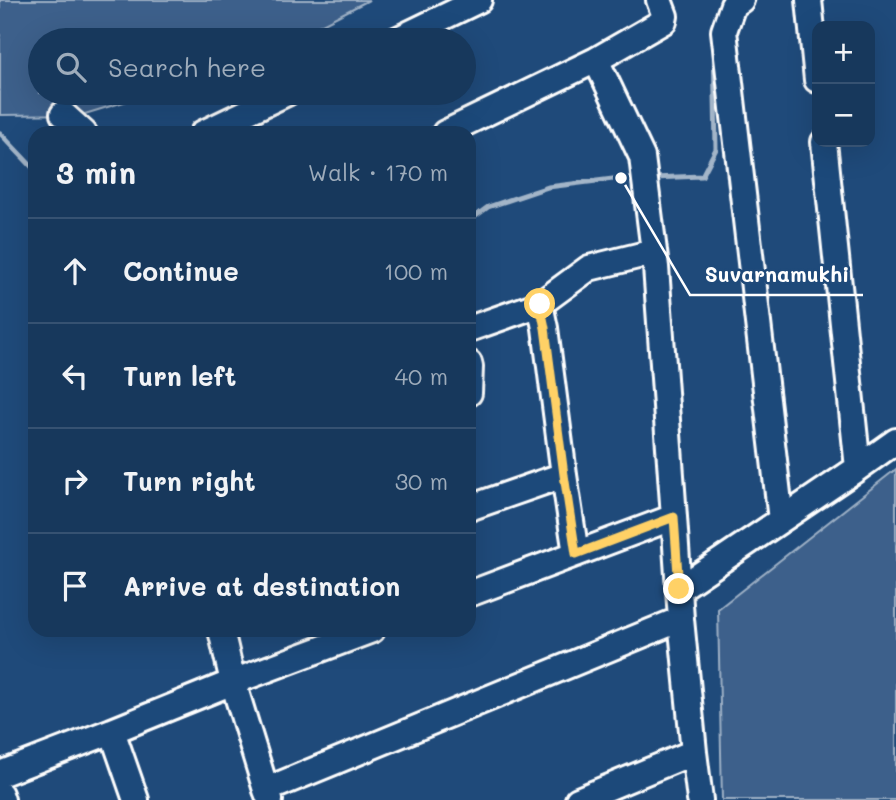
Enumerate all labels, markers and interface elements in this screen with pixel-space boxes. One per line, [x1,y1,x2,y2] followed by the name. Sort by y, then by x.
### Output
[812,21,875,147] map controls
[812,21,875,84] button: +
[28,28,476,105] search box
[52,48,90,86] icon: search
[108,50,266,84] text: Search here
[812,84,875,147] button: −
[56,152,136,192] text: 3 min
[308,157,448,187] text: Walk · 170 m
[56,252,94,290] icon: ahead
[690,253,863,295] callout: Suvarnamukhi
[123,254,239,288] text: Continue
[384,256,448,286] text: 100 m
[705,260,849,287] text: Suvarnamukhi
[524,288,555,319] route start
[56,357,94,395] icon: left
[123,359,236,393] text: Turn left
[395,361,448,391] text: 40 m
[56,462,94,500] icon: right
[123,464,256,498] text: Turn right
[395,466,448,496] text: 30 m
[56,567,94,605] icon: arrive
[123,569,400,603] text: Arrive at destination
[663,573,694,604] route end

